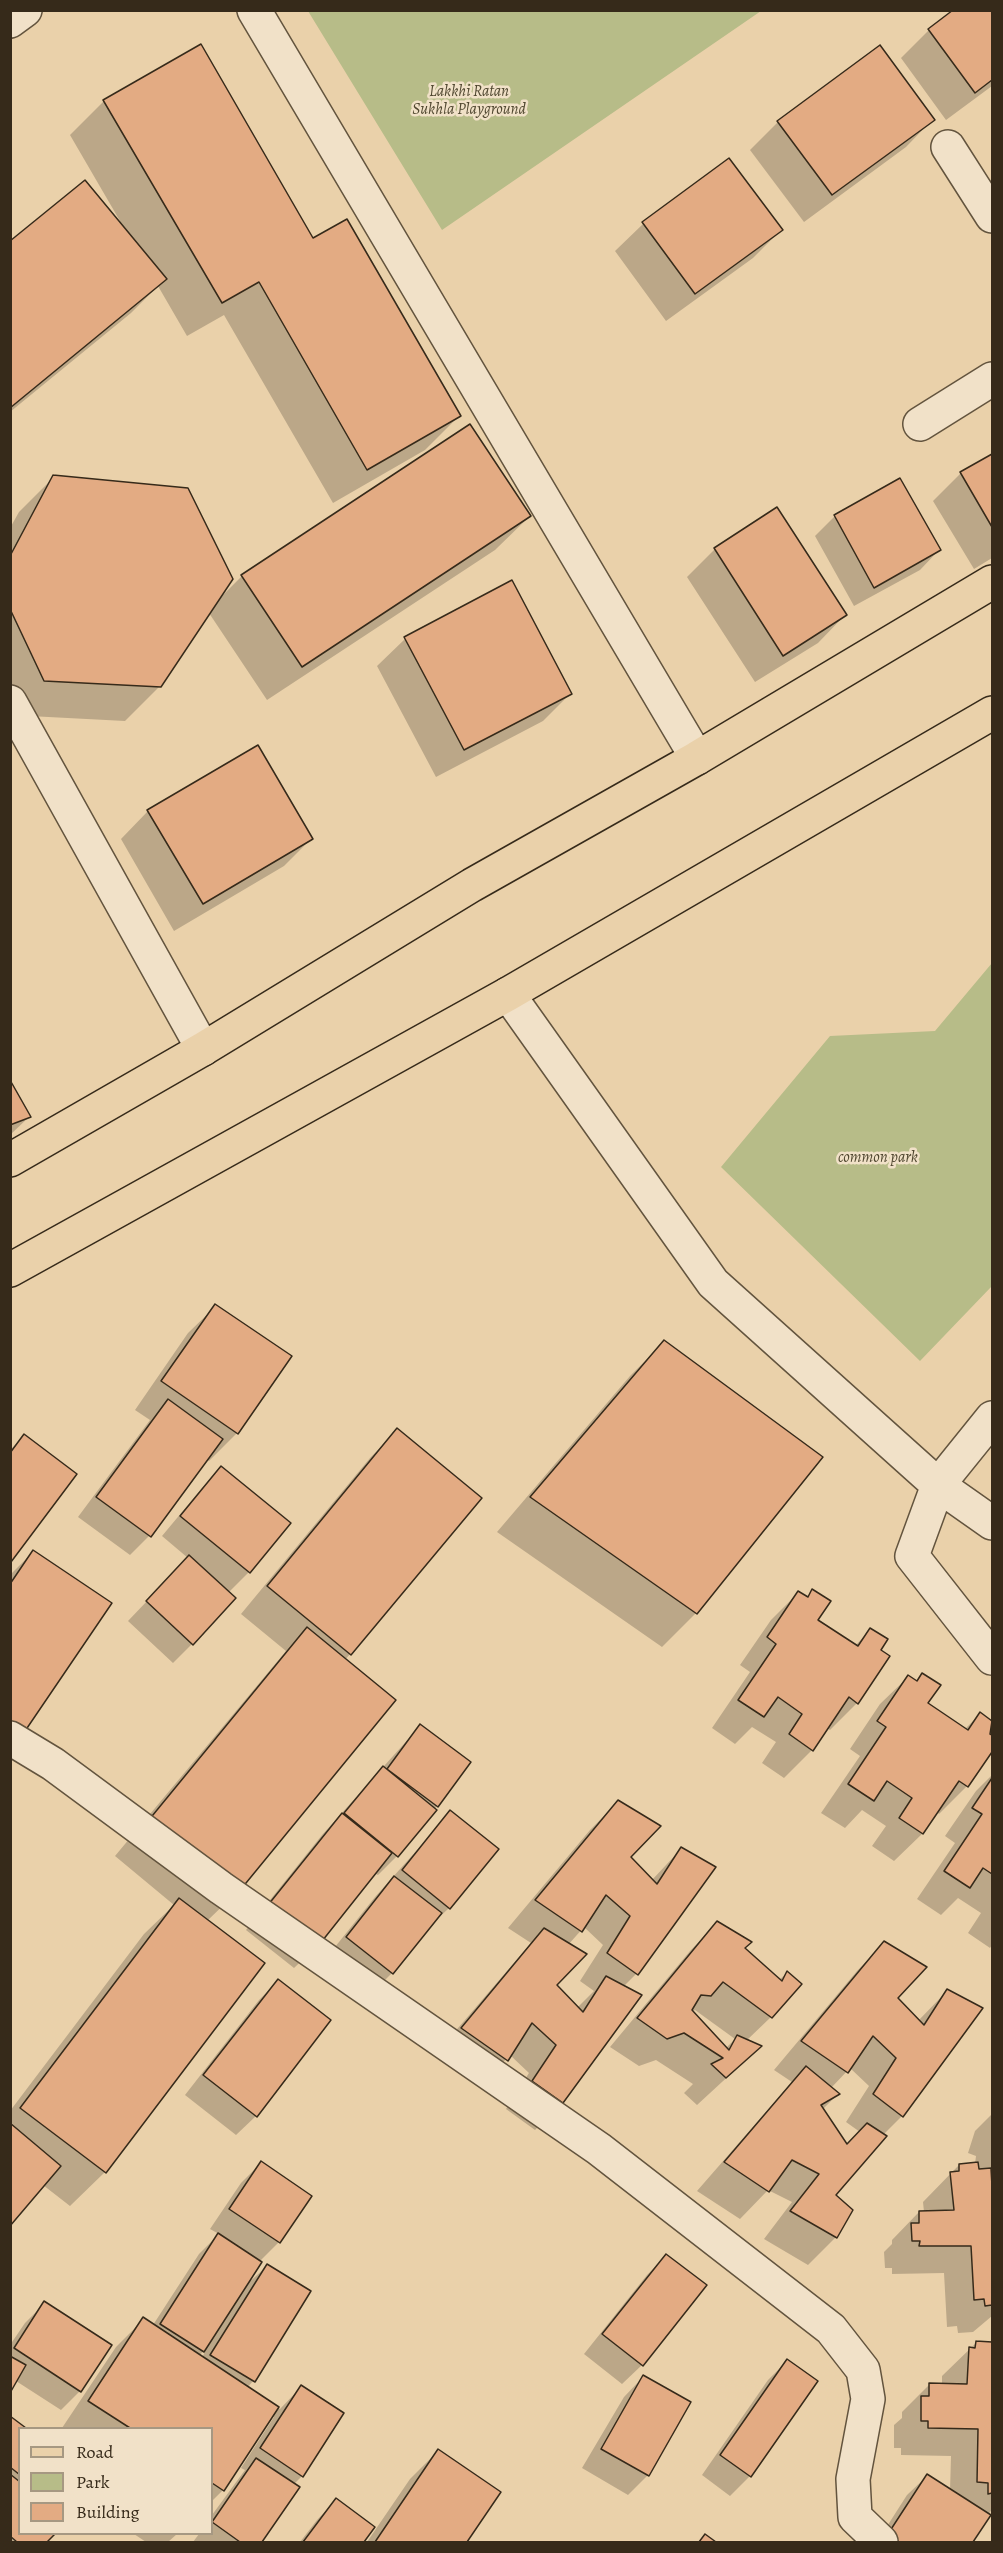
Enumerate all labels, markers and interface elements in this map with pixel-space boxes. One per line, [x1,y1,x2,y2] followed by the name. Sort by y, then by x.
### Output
[412,82,526,120] park label: Lakkhi Ratan Sukhla Playground
[838,1148,918,1168] park label: common park
[18,2427,213,2535] legend
[76,2440,113,2464] text: Road
[76,2470,110,2494] text: Park
[76,2500,140,2524] text: Building

